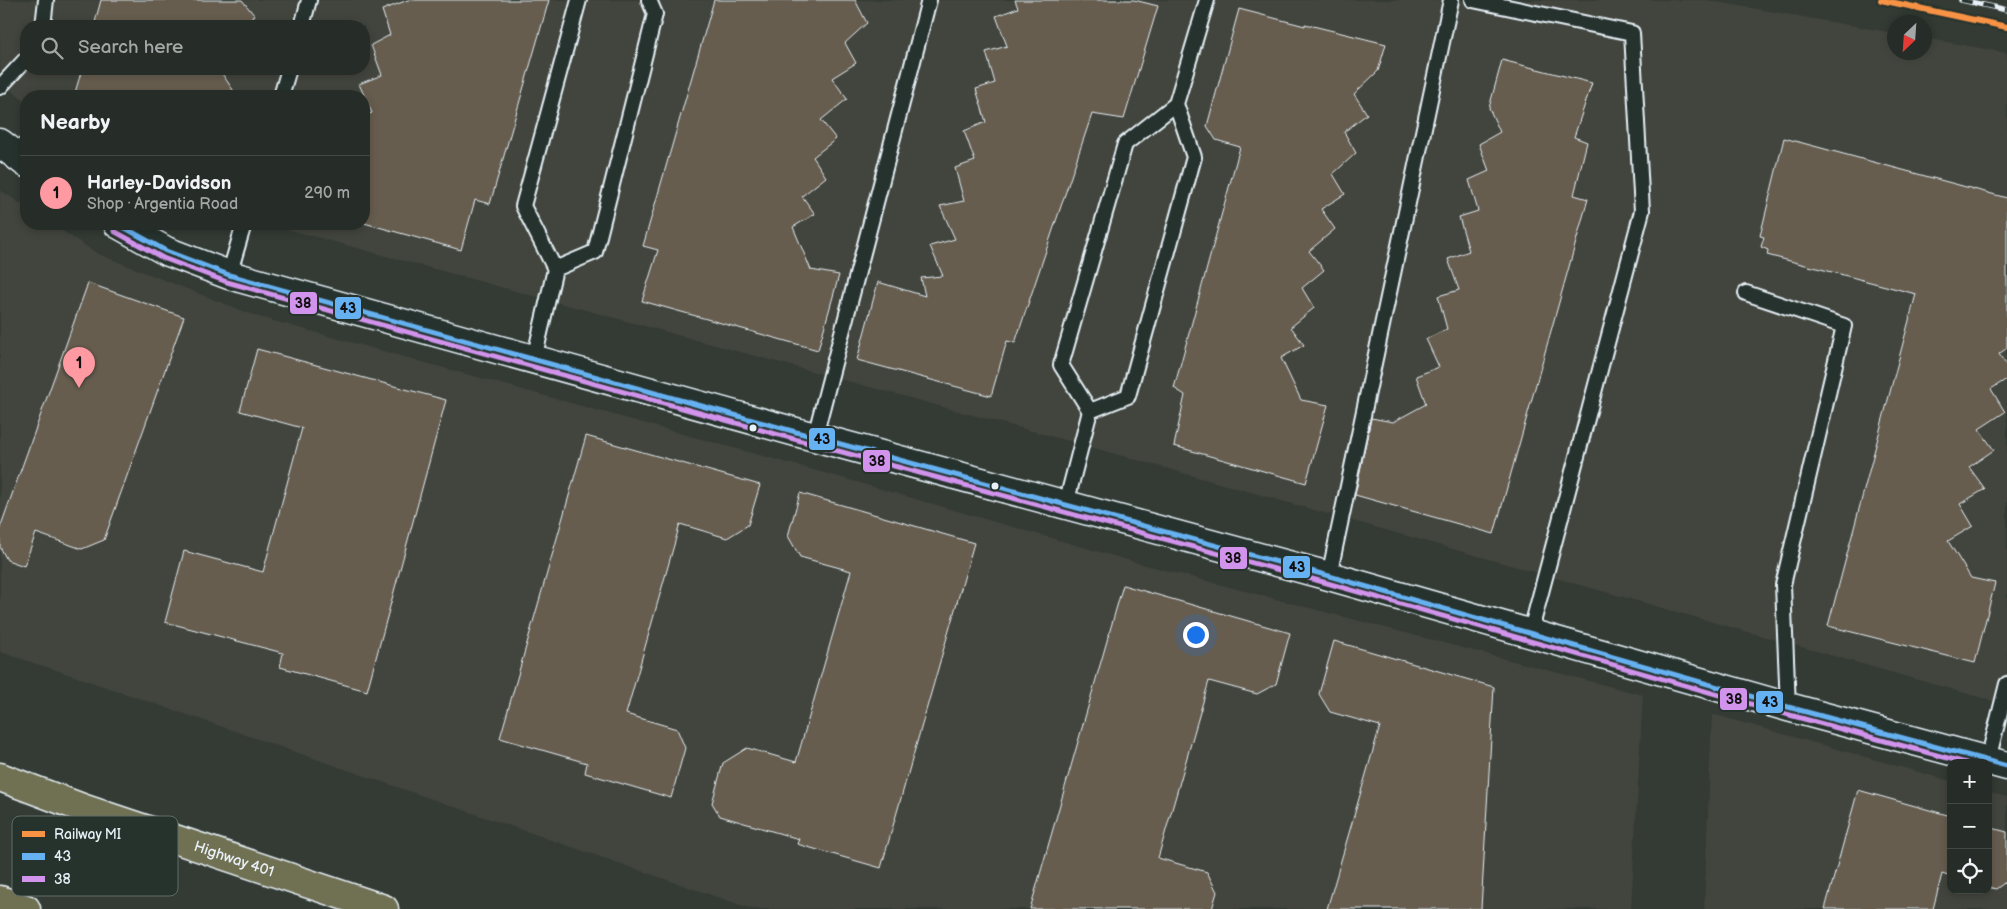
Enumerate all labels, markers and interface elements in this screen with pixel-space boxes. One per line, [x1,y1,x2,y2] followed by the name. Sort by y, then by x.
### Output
[1887,15,1932,60] north arrow
[20,20,370,75] search box
[38,34,66,62] icon: search
[78,36,183,59] text: Search here
[40,110,110,135] text: Nearby
[87,172,231,195] text: Harley-Davidson
[53,184,59,203] text: 1
[304,184,350,203] text: 290 m
[87,195,238,214] text: Shop · Argentia Road
[289,291,318,315] line badge: 38
[295,295,311,312] text: 38
[334,296,362,320] line badge: 43
[340,300,356,317] text: 43
[63,347,95,388] pin: 1
[748,423,758,433] unlabelled marker
[808,427,836,451] line badge: 43
[814,431,830,448] text: 43
[862,449,891,473] line badge: 38
[869,453,885,470] text: 38
[990,481,1000,491] unlabelled marker
[1219,546,1248,570] line badge: 38
[1225,550,1241,567] text: 38
[1282,555,1311,579] line badge: 43
[1289,559,1305,576] text: 43
[1183,622,1209,648] your location
[1719,687,1748,711] line badge: 38
[1755,690,1784,714] line badge: 43
[1726,691,1742,708] text: 38
[1762,694,1778,711] text: 43
[1947,759,1992,894] map controls
[1947,759,1992,804] button: +
[1947,804,1992,849] button: −
[12,816,178,896] legend
[54,826,121,843] text: Railway MI
[191,837,277,881] street label: Highway 401
[54,848,71,865] text: 43
[1947,849,1992,894] button: locate
[54,871,71,888] text: 38

